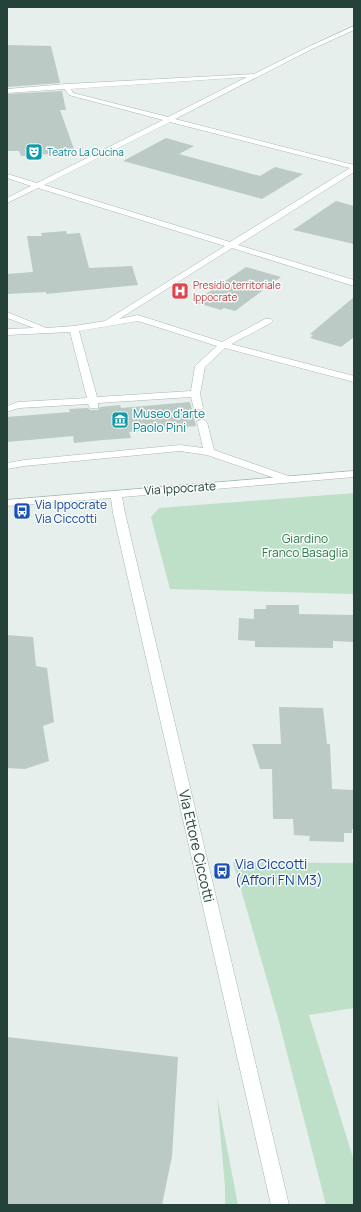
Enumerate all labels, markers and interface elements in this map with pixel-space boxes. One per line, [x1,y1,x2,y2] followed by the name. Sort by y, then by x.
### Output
[24,142,44,162] theatre icon: Teatro La Cucina
[47,145,124,159] place label: Teatro La Cucina
[193,278,281,304] place label: Presidio territoriale Ippocrate
[170,281,190,301] hospital icon: Presidio territoriale Ippocrate
[133,405,205,436] place label: Museo d'arte Paolo Pini
[110,410,130,430] museum icon: Museo d'arte Paolo Pini
[144,477,216,499] street label: Via Ippocrate
[35,496,107,527] place label: Via Ippocrate Via Ciccotti
[12,501,32,521] bus stop icon: Via Ippocrate Via Ciccotti
[262,530,348,561] park label: Giardino Franco Basaglia
[175,788,219,904] street label: Via Ettore Ciccotti
[235,854,323,889] place label: Via Ciccotti (Affori FN M3)
[212,861,232,881] bus stop icon: Via Ciccotti (Affori FN M3)

